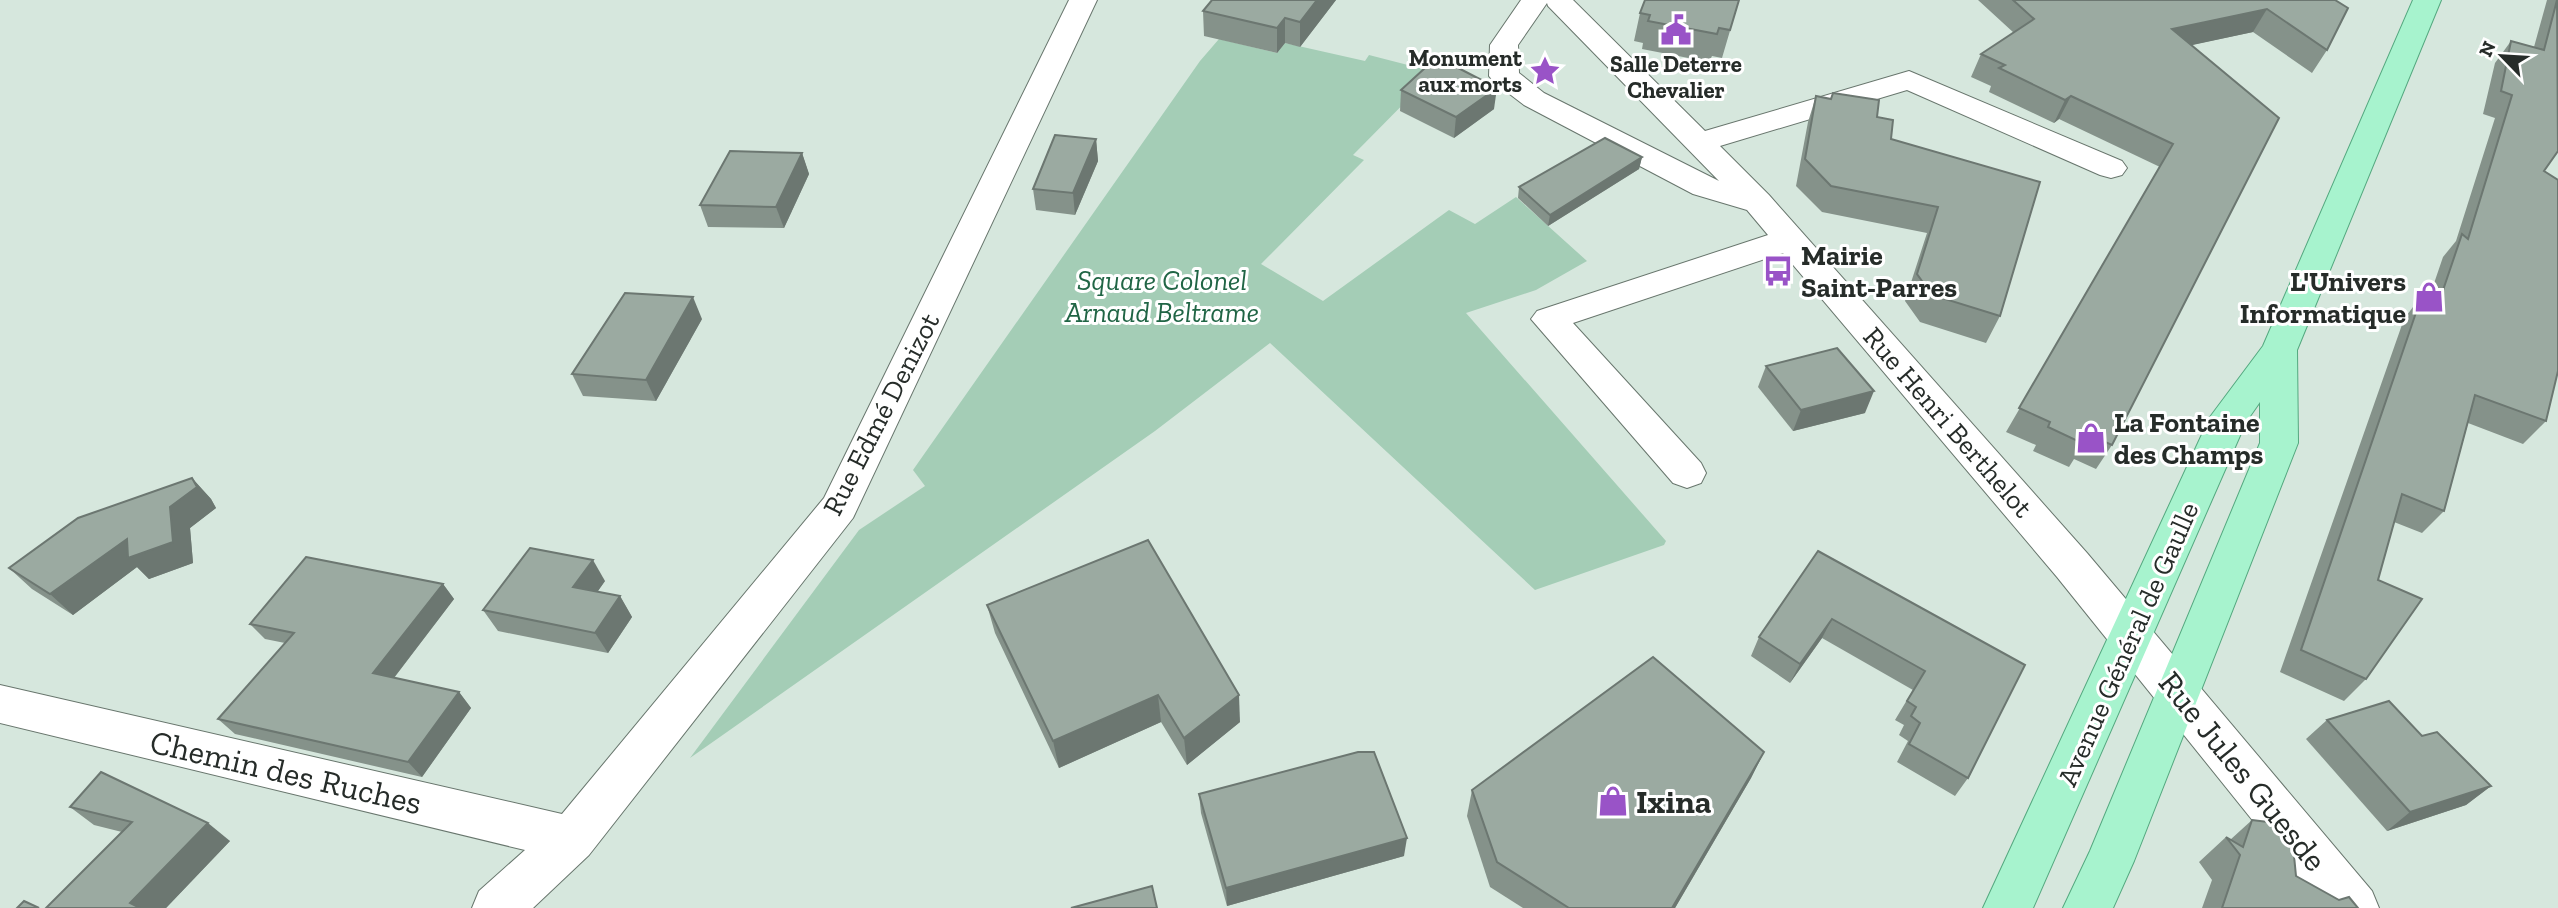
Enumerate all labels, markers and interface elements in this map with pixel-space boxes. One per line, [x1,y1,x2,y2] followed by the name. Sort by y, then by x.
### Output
[1659,13,1693,47] public building icon: Salle Deterre Chevalier
[2467,21,2537,91] north arrow
[2474,38,2501,60] text: N
[1409,44,1523,98] place label: Monument aux morts
[1610,50,1742,104] place label: Salle Deterre Chevalier
[1528,54,1562,88] place icon: Monument aux morts
[1801,239,1957,304] place label: Mairie Saint-Parres
[1761,254,1795,288] bus stop icon: Mairie Saint-Parres
[1064,264,1259,329] park label: Square Colonel Arnaud Beltrame
[2240,265,2406,330] place label: L'Univers Informatique
[2412,280,2446,314] shop icon: L'Univers Informatique
[816,307,946,521] street label: Rue Edmé Denizot
[1856,320,2040,524] street label: Rue Henri Berthelot
[2114,406,2264,471] place label: La Fontaine des Champs
[2074,421,2108,455] shop icon: La Fontaine des Champs
[2050,497,2206,791] street label: Avenue Général de Gaulle
[2151,663,2335,879] street label: Rue Jules Guesde
[146,722,426,822] street label: Chemin des Ruches
[1636,782,1712,821] place label: Ixina
[1596,784,1630,818] shop icon: Ixina

